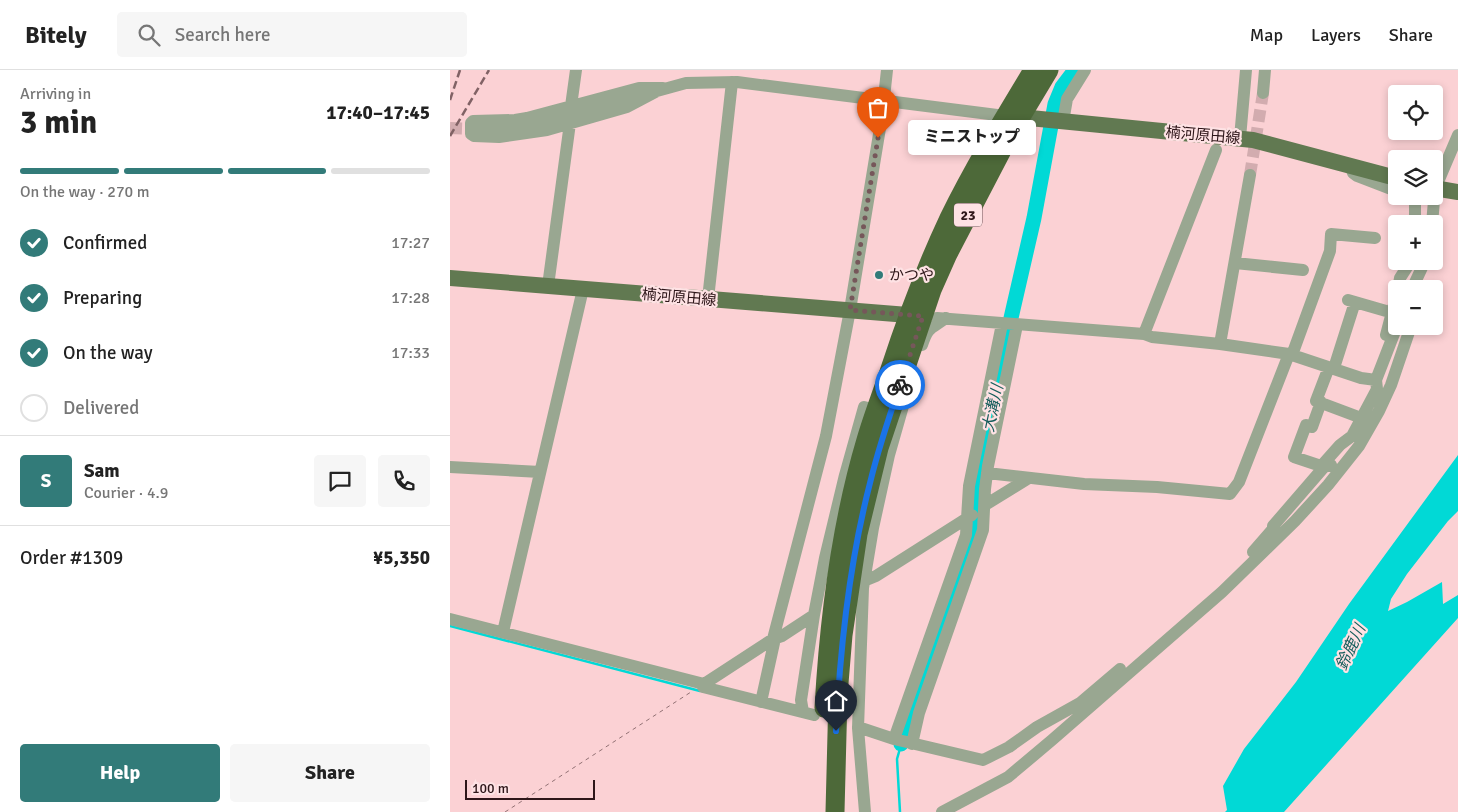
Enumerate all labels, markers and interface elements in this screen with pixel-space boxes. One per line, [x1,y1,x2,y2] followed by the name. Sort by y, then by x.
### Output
[117,12,467,57] search box
[25,20,87,50] text: Bitely
[135,21,163,49] icon: search
[175,23,270,47] text: Search here
[1250,24,1283,46] text: Map
[1311,24,1361,46] text: Layers
[1389,24,1433,46] text: Share
[20,84,91,104] text: Arriving in
[1388,85,1443,335] map controls
[1388,85,1443,140] button: locate
[857,87,899,138] pin
[864,94,892,122] icon: bag
[326,101,430,125] text: 17:40–17:45
[20,103,97,142] text: 3 min
[908,120,1036,156] callout: ミニストップ
[1165,123,1241,147] street label: 楠河原田線
[924,127,1020,147] text: ミニストップ
[1388,150,1443,205] button: layers
[20,182,150,202] text: On the way · 270 m
[954,204,982,226] road number: 23
[1388,215,1443,270] button: +
[20,229,48,257] icon: check
[63,231,147,255] text: Confirmed
[391,233,430,253] text: 17:27
[889,266,934,284] place label: かつや
[873,269,885,281] marker: かつや
[1388,280,1443,335] button: −
[20,284,48,312] icon: check
[641,285,717,309] street label: 楠河原田線
[63,286,142,310] text: Preparing
[391,288,430,308] text: 17:28
[20,339,48,367] icon: check
[63,341,153,365] text: On the way
[391,343,430,363] text: 17:33
[875,360,925,410] courier
[886,371,914,399] icon: bike
[978,381,1008,434] water label: 大溝川
[63,396,139,420] text: Delivered
[314,455,366,507] button: chat
[378,455,430,507] button: phone
[84,459,120,483] text: Sam
[41,469,51,493] text: S
[84,483,168,503] text: Courier · 4.9
[20,546,123,570] text: Order #1309
[373,546,430,570] text: ¥5,350
[1332,620,1371,673] water label: 鈴鹿川
[815,680,857,731] pin
[822,687,850,715] icon: home
[20,744,220,802] button: Help
[230,744,430,802] button: Share
[465,777,595,800] scale bar
[472,780,509,797] text: 100 m

